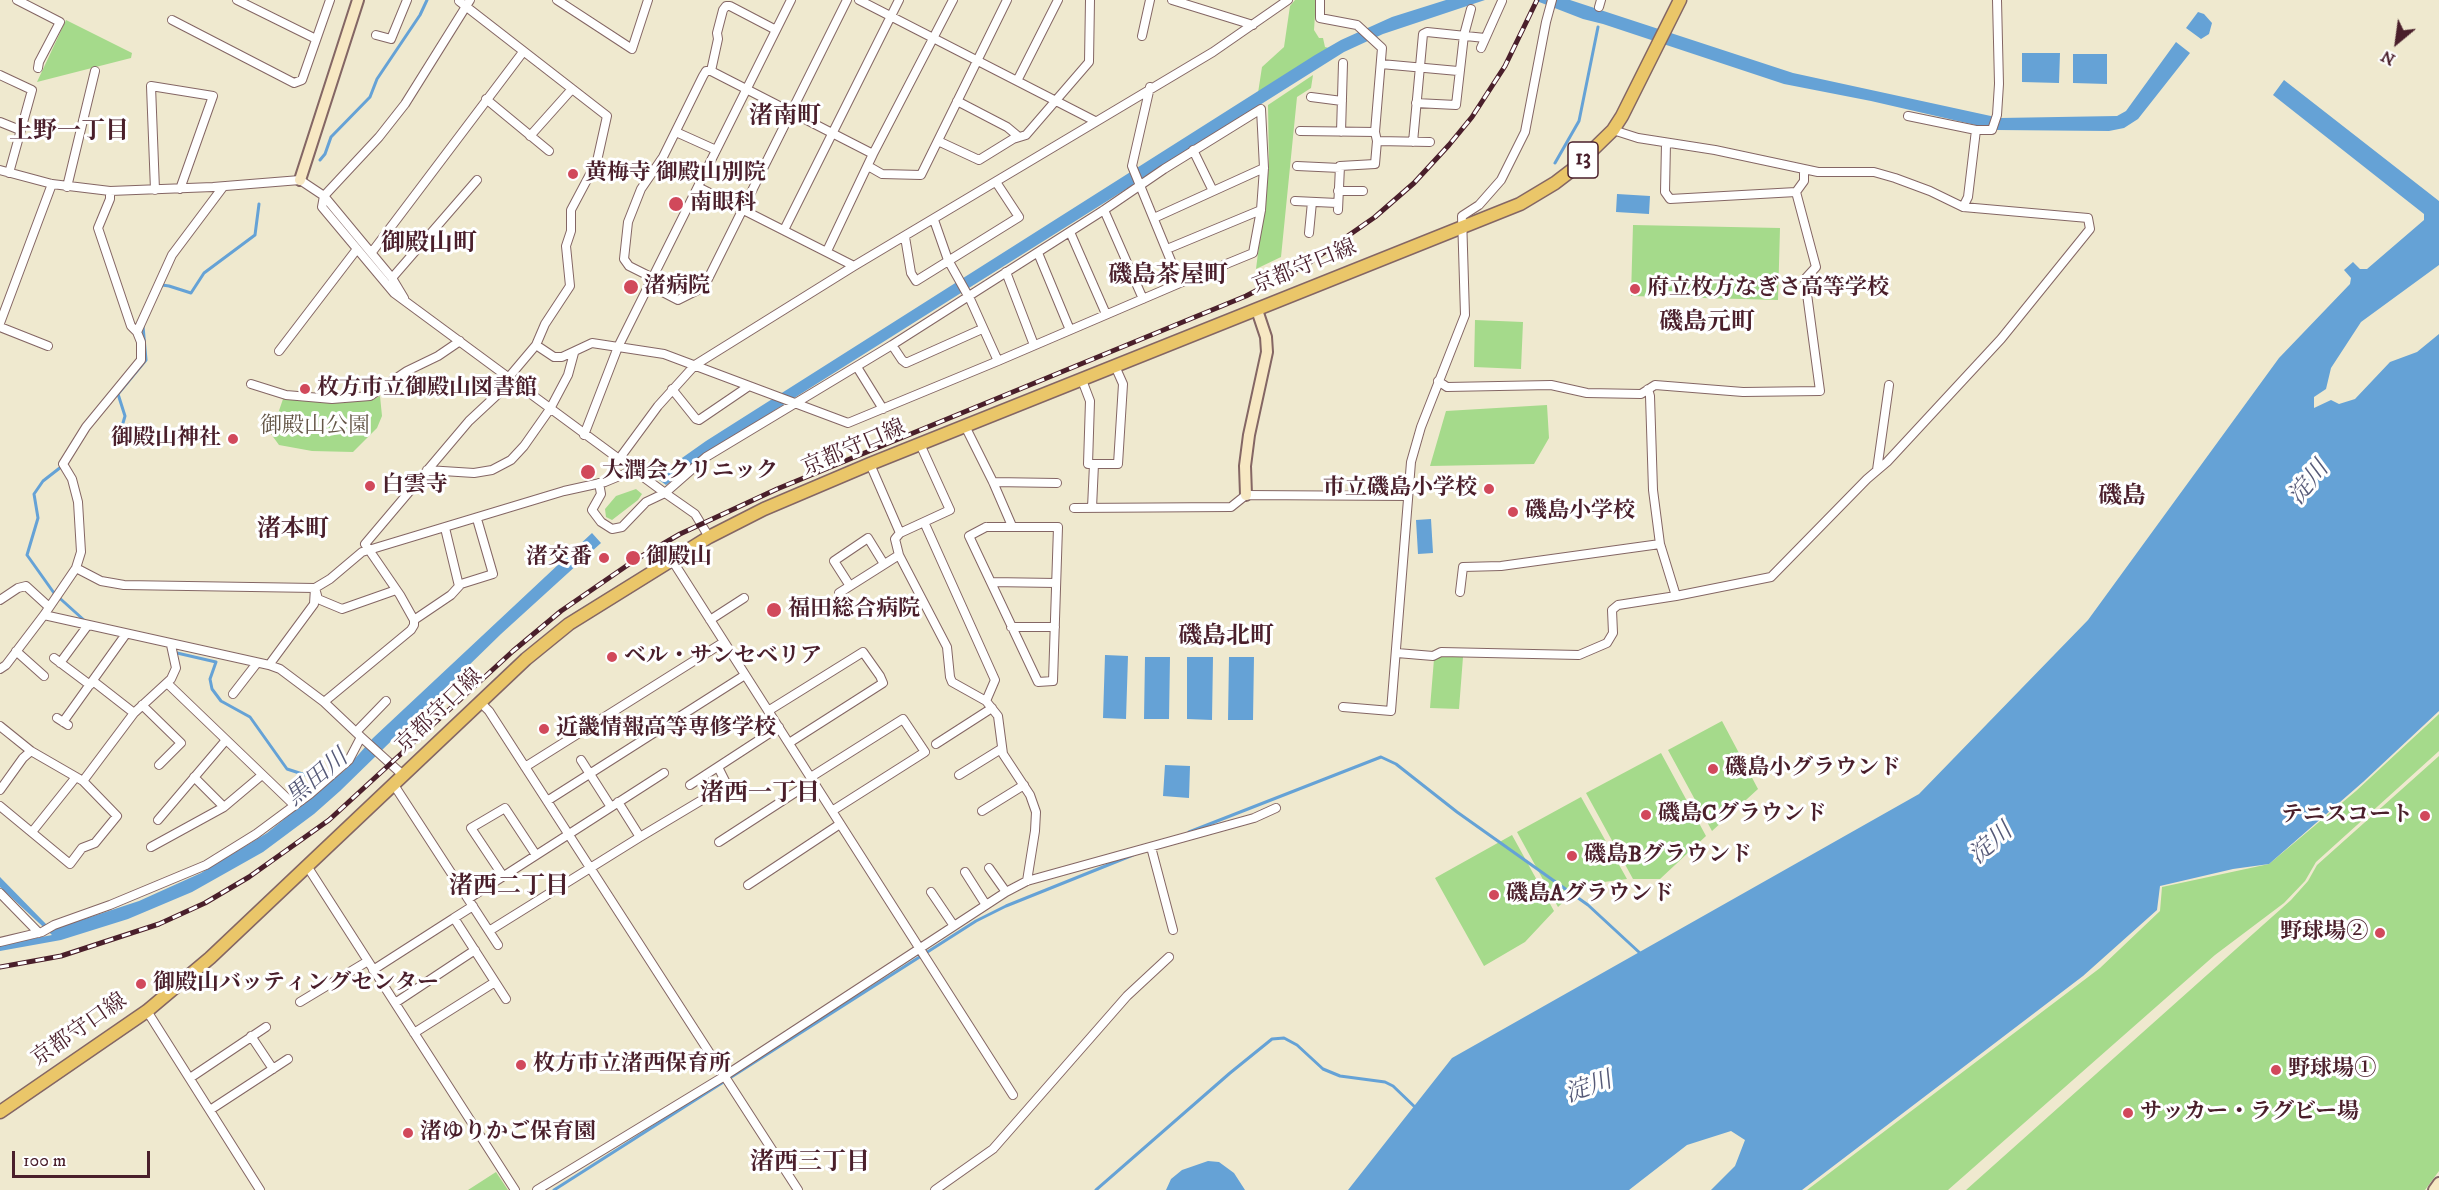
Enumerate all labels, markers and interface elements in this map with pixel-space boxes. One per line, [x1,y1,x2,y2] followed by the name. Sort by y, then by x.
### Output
[2367,12,2427,72] north arrow
[2378,46,2399,70] text: N
[749,104,821,132] district label: 渚南町
[9,119,129,147] district label: 上野一丁目
[1568,142,1598,178] road number: 13
[585,161,766,187] place label: 黄梅寺 御殿山別院
[566,167,580,181] marker: 黄梅寺 御殿山別院
[690,191,756,217] place label: 南眼科
[667,195,685,213] marker: 南眼科
[381,231,477,259] district label: 御殿山町
[1249,235,1361,301] street label: 京都守口線
[1108,263,1228,291] district label: 磯島茶屋町
[644,274,710,300] place label: 渚病院
[1647,276,1889,302] place label: 府立枚方なぎさ高等学校
[622,278,640,296] marker: 渚病院
[1628,282,1642,296] marker: 府立枚方なぎさ高等学校
[1659,310,1755,338] district label: 磯島元町
[317,376,537,402] place label: 枚方市立御殿山図書館
[298,382,312,396] marker: 枚方市立御殿山図書館
[260,414,370,440] park label: 御殿山公園
[798,415,910,483] street label: 京都守口線
[111,426,221,452] place label: 御殿山神社
[226,432,240,446] marker: 御殿山神社
[2284,456,2336,512] water label: 淀川
[602,459,778,485] place label: 大潤会クリニック
[579,463,597,481] marker: 大潤会クリニック
[382,473,448,499] place label: 白雲寺
[1323,476,1477,502] place label: 市立磯島小学校
[363,479,377,493] marker: 白雲寺
[1482,482,1496,496] marker: 市立磯島小学校
[2098,484,2146,512] district label: 磯島
[1525,499,1635,525] place label: 磯島小学校
[1506,505,1520,519] marker: 磯島小学校
[257,517,329,545] district label: 渚本町
[526,545,592,571] place label: 渚交番
[646,545,712,571] place label: 御殿山
[624,549,642,567] marker: 御殿山
[597,551,611,565] marker: 渚交番
[788,597,920,623] place label: 福田総合病院
[765,601,783,619] marker: 福田総合病院
[1178,624,1274,652] district label: 磯島北町
[624,644,822,670] place label: ベル・サンセベリア
[605,650,619,664] marker: ベル・サンセベリア
[391,664,489,760] street label: 京都守口線
[556,716,776,742] place label: 近畿情報高等専修学校
[537,722,551,736] marker: 近畿情報高等専修学校
[281,745,355,813] water label: 黒田川
[1725,756,1901,782] place label: 磯島小グラウンド
[1706,762,1720,776] marker: 磯島小グラウンド
[700,781,820,809] district label: 渚西一丁目
[1658,802,1827,828] place label: 磯島Cグラウンド
[2281,803,2413,829] place label: テニスコート
[1639,808,1653,822] marker: 磯島Cグラウンド
[2418,809,2432,823] marker: テニスコート
[1964,818,2020,872] water label: 淀川
[1584,843,1752,869] place label: 磯島Bグラウンド
[1565,849,1579,863] marker: 磯島Bグラウンド
[449,874,569,902] district label: 渚西二丁目
[1506,882,1674,908] place label: 磯島Aグラウンド
[1487,888,1501,902] marker: 磯島Aグラウンド
[2280,920,2368,946] place label: 野球場②
[2373,926,2387,940] marker: 野球場②
[153,971,439,997] place label: 御殿山バッティングセンター
[134,977,148,991] marker: 御殿山バッティングセンター
[27,989,133,1073] street label: 京都守口線
[533,1052,731,1078] place label: 枚方市立渚西保育所
[2288,1057,2376,1083] place label: 野球場①
[514,1058,528,1072] marker: 枚方市立渚西保育所
[2269,1063,2283,1077] marker: 野球場①
[1562,1067,1616,1111] water label: 淀川
[2140,1100,2359,1126] place label: サッカー・ラグビー場
[2121,1106,2135,1120] marker: サッカー・ラグビー場
[420,1120,596,1146] place label: 渚ゆりかご保育園
[401,1126,415,1140] marker: 渚ゆりかご保育園
[15,1139,153,1177] scale bar
[23,1150,66,1172] text: 100 m
[750,1150,870,1178] district label: 渚西三丁目

